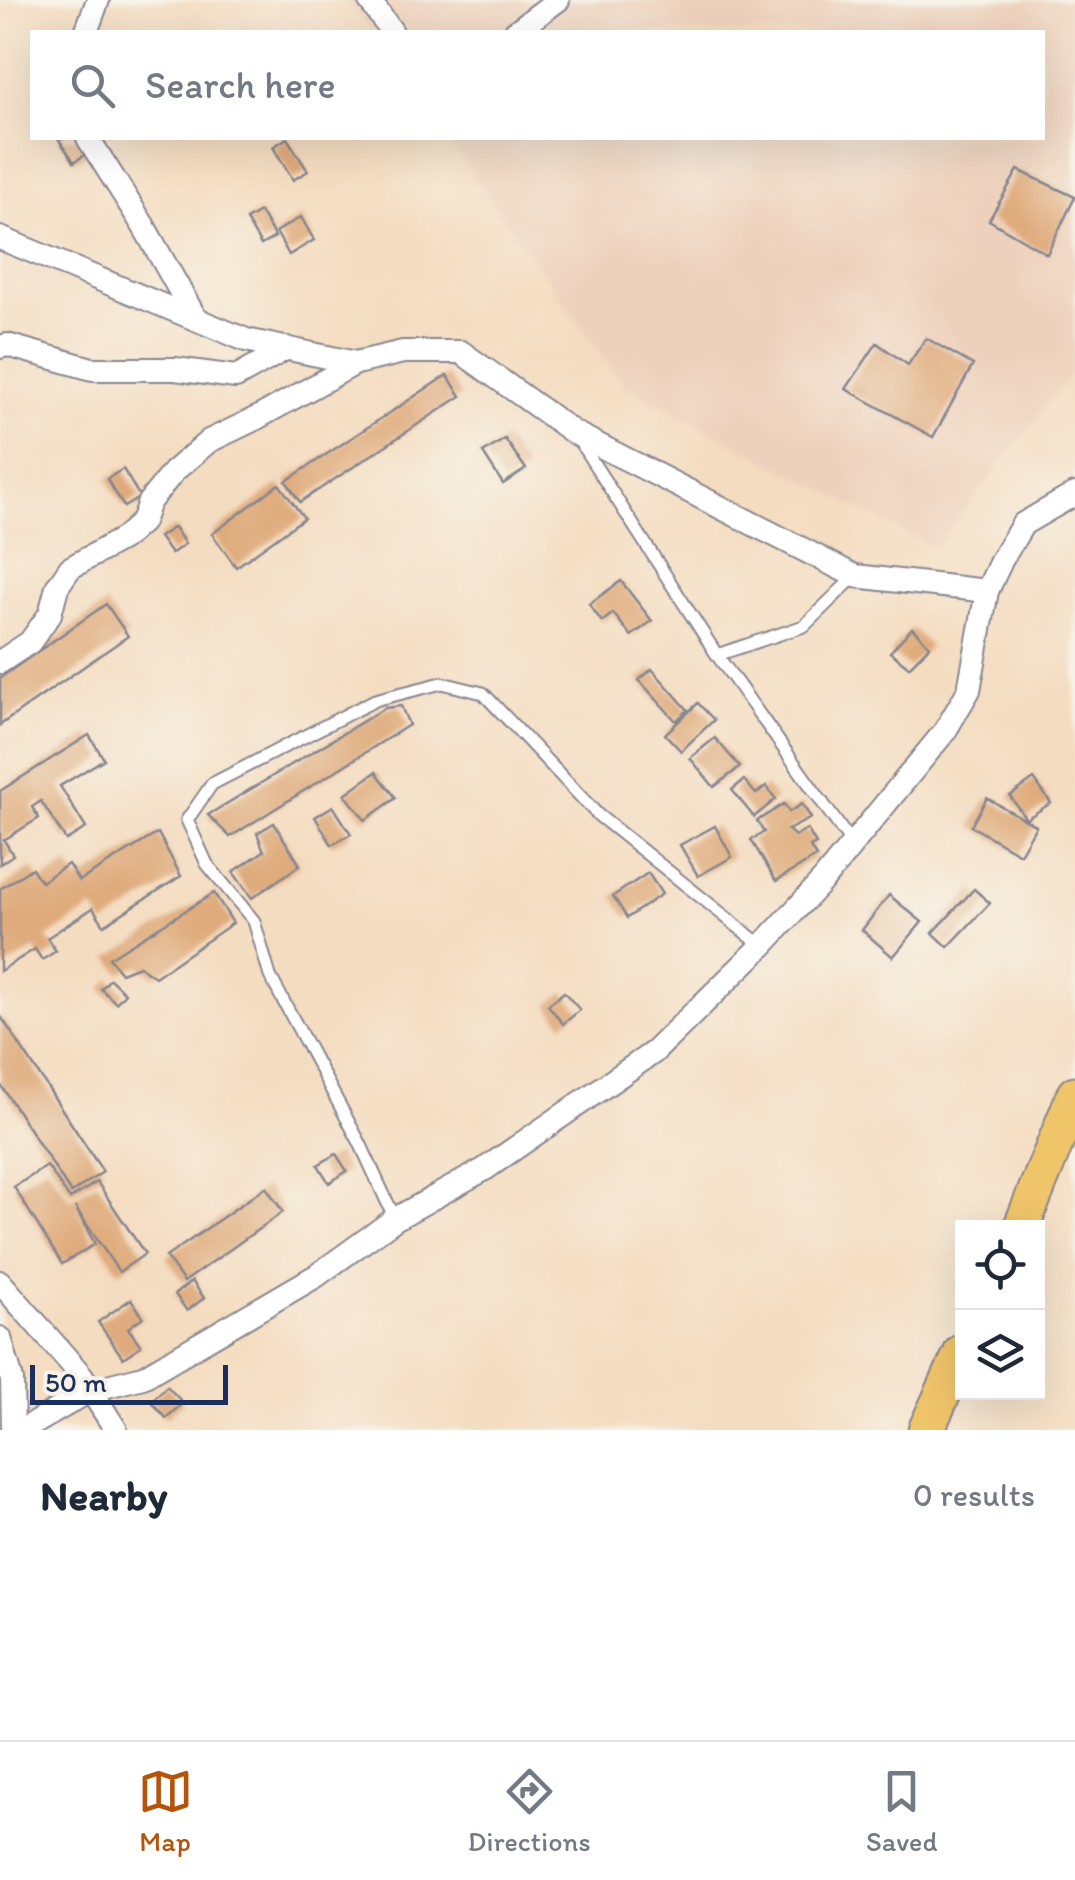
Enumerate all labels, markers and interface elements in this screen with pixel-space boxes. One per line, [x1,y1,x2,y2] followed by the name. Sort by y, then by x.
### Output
[30,30,1045,140] search box
[65,58,120,113] icon: search
[145,62,336,108] text: Search here
[955,1220,1045,1400] map controls
[955,1220,1045,1310] button: locate
[955,1310,1045,1400] button: layers
[30,1360,228,1404] scale bar
[45,1365,107,1399] text: 50 m
[40,1470,167,1521] text: Nearby
[913,1476,1035,1514] text: 0 results
[138,1764,193,1858] tab: Map
[468,1764,591,1858] tab: Directions
[866,1764,937,1858] tab: Saved

